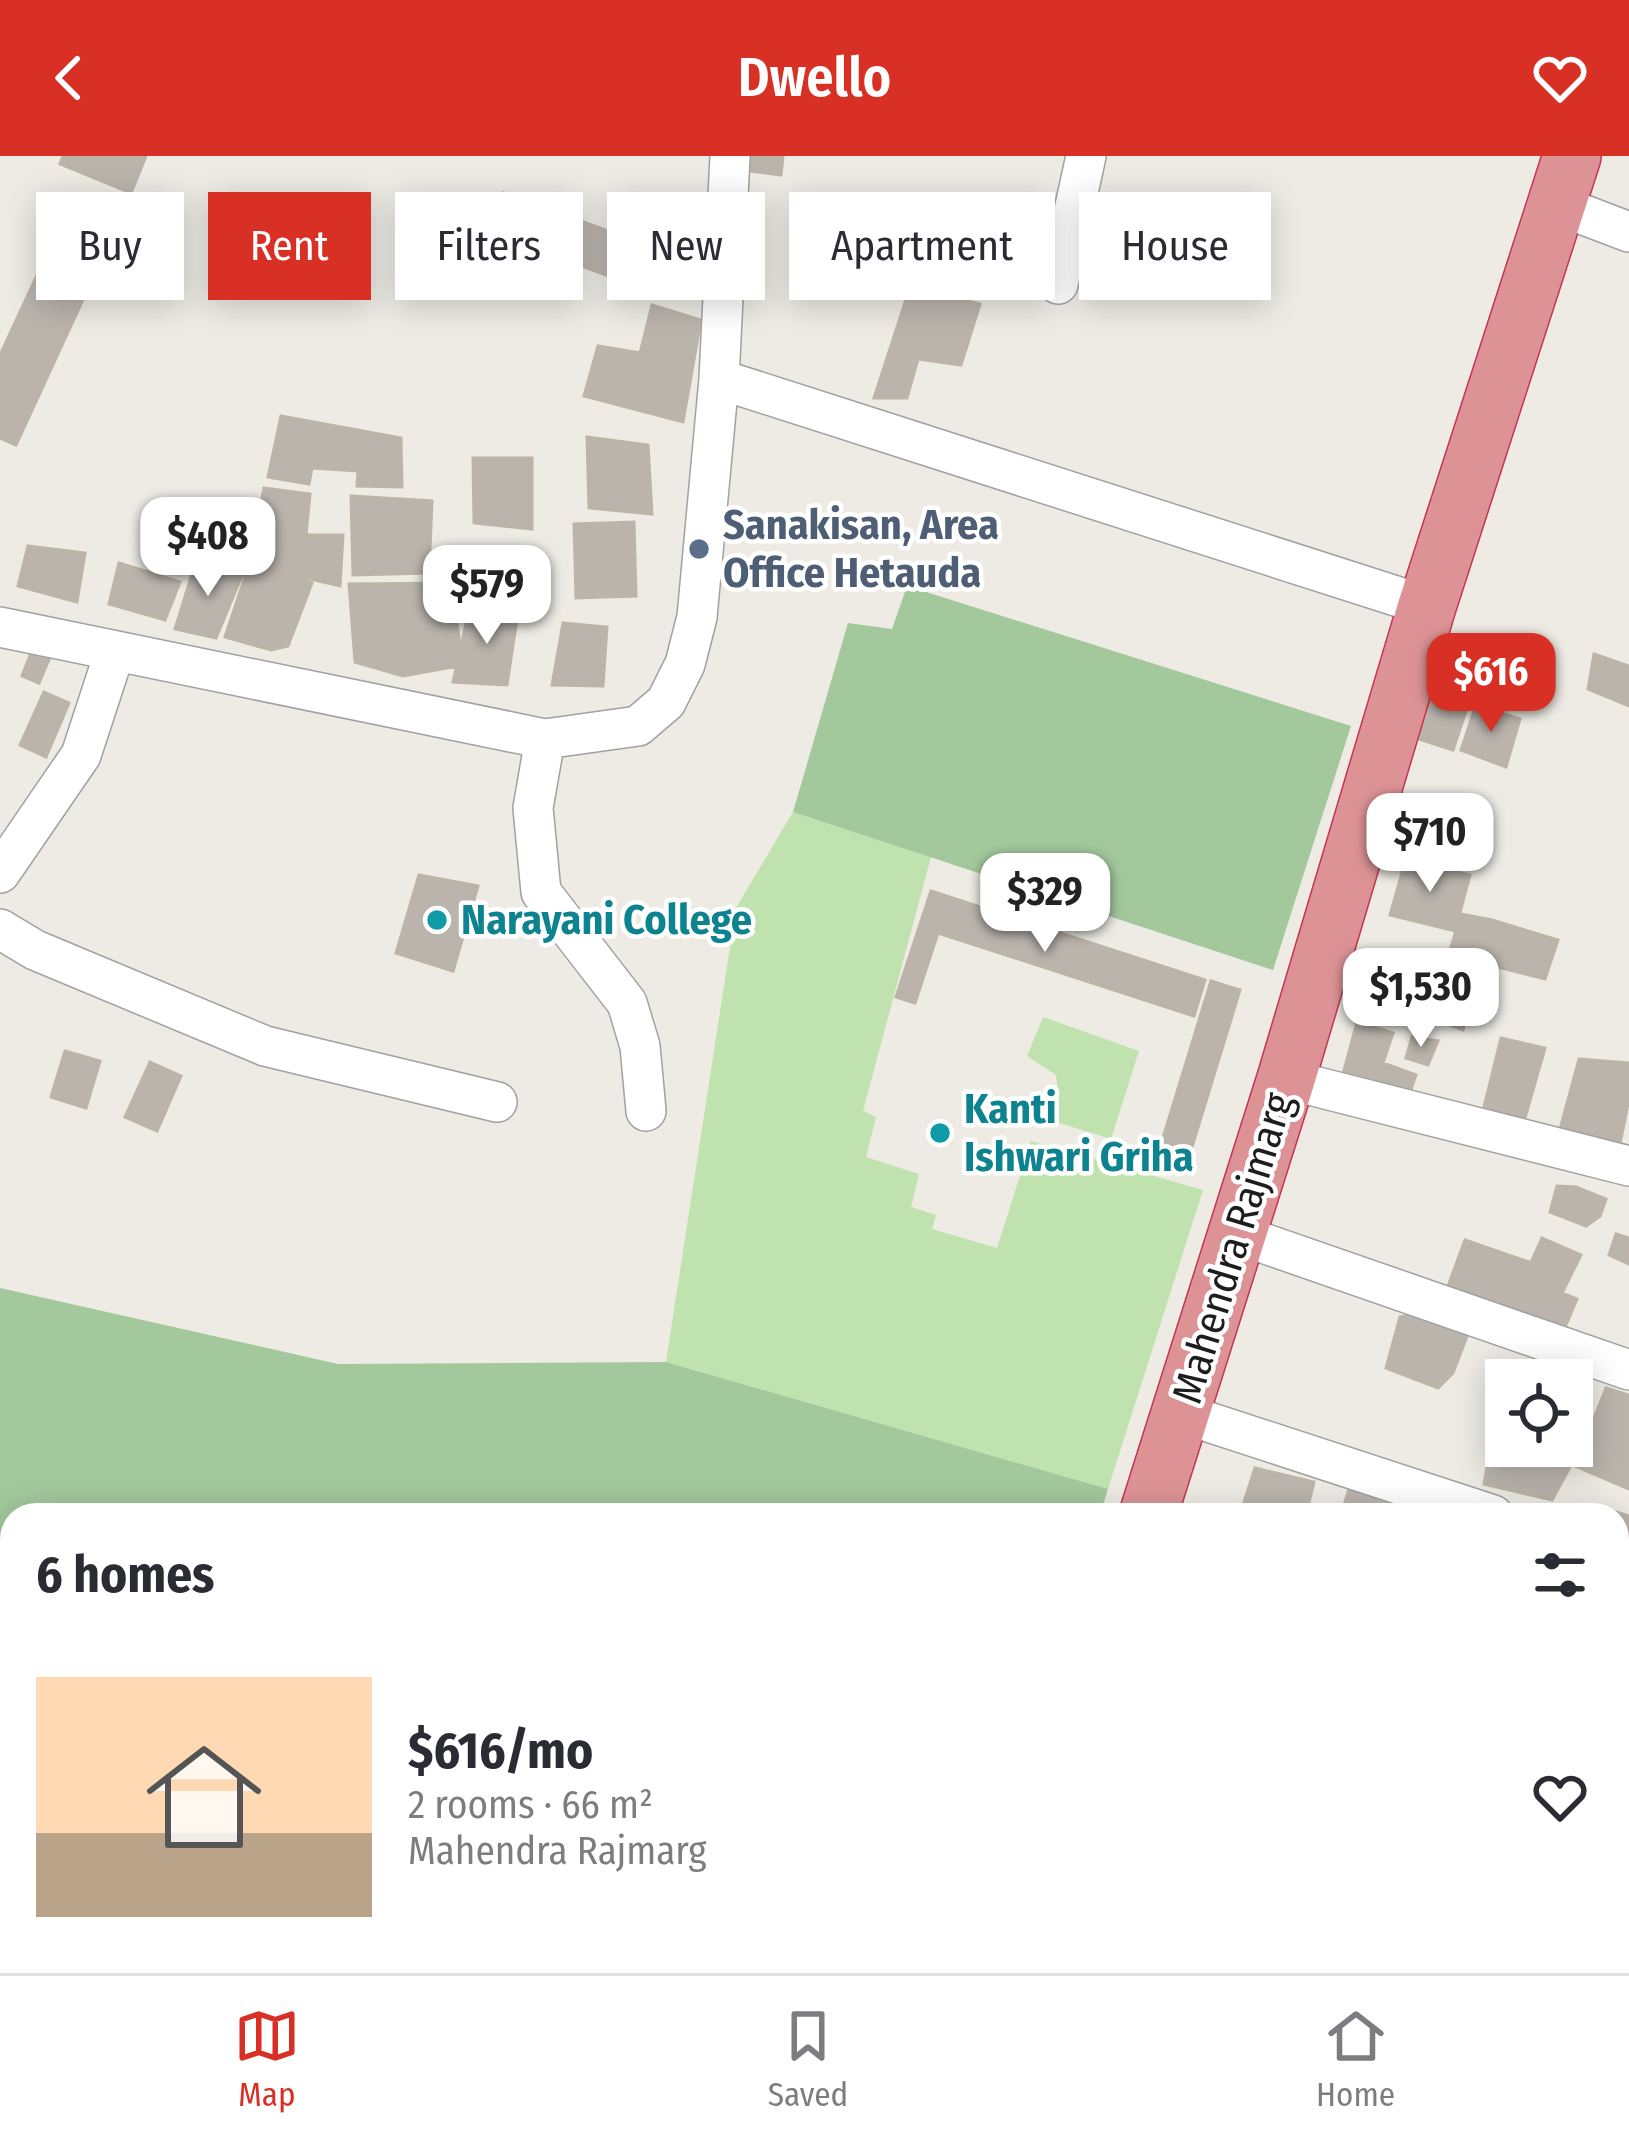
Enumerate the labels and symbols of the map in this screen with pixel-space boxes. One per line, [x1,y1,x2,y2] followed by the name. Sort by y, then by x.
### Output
[137,497,279,599] pin: $408
[723,500,999,598] place label: Sanakisan, Area Office Hetauda
[686,536,712,562] marker: Sanakisan, Area Office Hetauda
[416,545,558,647] pin: $579
[1420,633,1562,735] pin: $616
[1359,793,1501,895] pin: $710
[974,853,1116,955] pin: $329
[461,895,752,945] place label: Narayani College
[424,907,450,933] marker: Narayani College
[1323,948,1519,1050] pin: $1,530
[964,1084,1194,1182] place label: Kanti Ishwari Griha
[1162,1087,1304,1409] street label: Mahendra Rajmarg
[927,1120,953,1146] marker: Kanti Ishwari Griha

